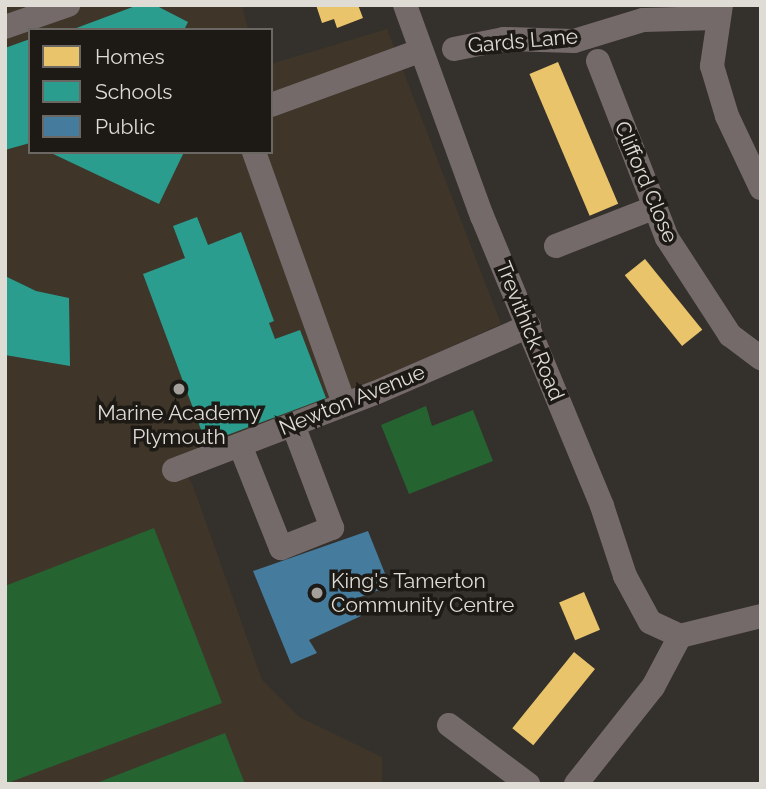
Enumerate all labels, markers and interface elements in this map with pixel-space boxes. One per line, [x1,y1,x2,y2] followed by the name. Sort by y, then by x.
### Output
[467,24,579,58] street label: Gards Lane
[28,28,273,154] legend
[95,44,165,69] text: Homes
[95,79,172,104] text: Schools
[95,114,155,139] text: Public
[609,117,683,247] street label: Clifford Close
[491,258,569,404] street label: Trevithick Road
[275,359,429,441] street label: Newton Avenue
[171,381,187,397] marker: Marine Academy Plymouth
[97,400,261,450] place label: Marine Academy Plymouth
[331,568,515,618] place label: King's Tamerton Community Centre
[309,585,325,601] marker: King's Tamerton Community Centre

